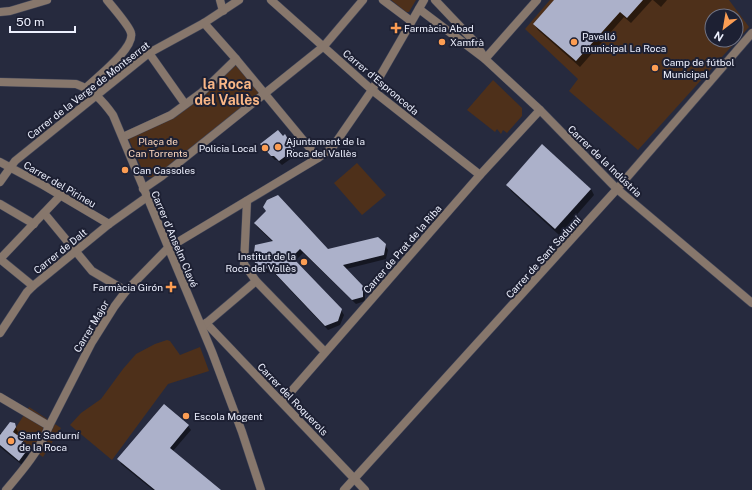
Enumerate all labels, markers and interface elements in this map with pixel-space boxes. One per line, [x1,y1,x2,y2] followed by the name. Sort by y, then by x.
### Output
[10,8,75,34] scale bar
[704,8,744,48] north arrow
[16,15,44,29] text: 50 m
[404,22,474,34] place label: Farmàcia Abad
[391,23,401,33] marker: Farmàcia Abad
[712,29,726,44] text: N
[582,30,666,54] place label: Pavelló municipal La Roca
[450,36,484,48] place label: Xamfrà
[437,37,447,47] marker: Xamfrà
[569,37,579,47] marker: Pavelló municipal La Roca
[25,38,152,141] street label: Carrer de la Verge de Montserrat
[341,47,421,117] street label: Carrer d'Espronceda
[663,56,735,80] place label: Camp de fútbol Municipal
[650,63,660,73] marker: Camp de fútbol Municipal
[194,76,260,108] district label: la Roca del Vallès
[566,123,644,199] street label: Carrer de la Indústria
[128,135,188,159] park label: Plaça de Can Torrents
[286,135,365,159] place label: Ajuntament de la Roca del Vallès
[199,142,257,154] place label: Policia Local
[273,142,283,152] marker: Ajuntament de la Roca del Vallès
[260,143,270,153] marker: Policia Local
[22,158,99,210] street label: Carrer del Pirineu
[133,164,195,176] place label: Can Cassoles
[120,165,130,175] marker: Can Cassoles
[149,189,201,289] street label: Carrer d'Anselm Clavé
[360,202,444,296] street label: Carrer de Prat de la Riba
[503,213,583,300] street label: Carrer de Sant Sadurní
[31,226,89,276] street label: Carrer de Dalt
[226,250,296,274] place label: Institut de la Roca del Vallès
[299,257,309,267] marker: Institut de la Roca del Vallès
[93,281,163,293] place label: Farmàcia Girón
[166,282,176,292] marker: Farmàcia Girón
[71,298,111,354] street label: Carrer Major
[255,360,331,438] street label: Carrer del Roquerols
[194,410,263,422] place label: Escola Mogent
[181,411,191,421] marker: Escola Mogent
[19,429,80,453] place label: Sant Sadurní de la Roca
[6,436,16,446] marker: Sant Sadurní de la Roca

